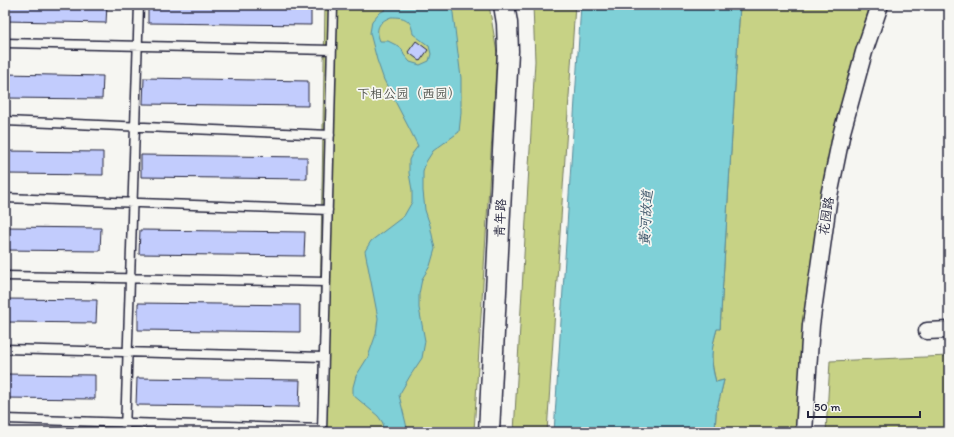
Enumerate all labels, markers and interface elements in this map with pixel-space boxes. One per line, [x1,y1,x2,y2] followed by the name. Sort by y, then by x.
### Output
[357,86,461,101] park label: 下相公园（西园）
[636,189,656,246] water label: 黄河故道
[816,196,836,236] street label: 花园路
[491,198,509,238] street label: 青年路
[808,393,920,419] scale bar
[814,400,840,414] text: 50 m

